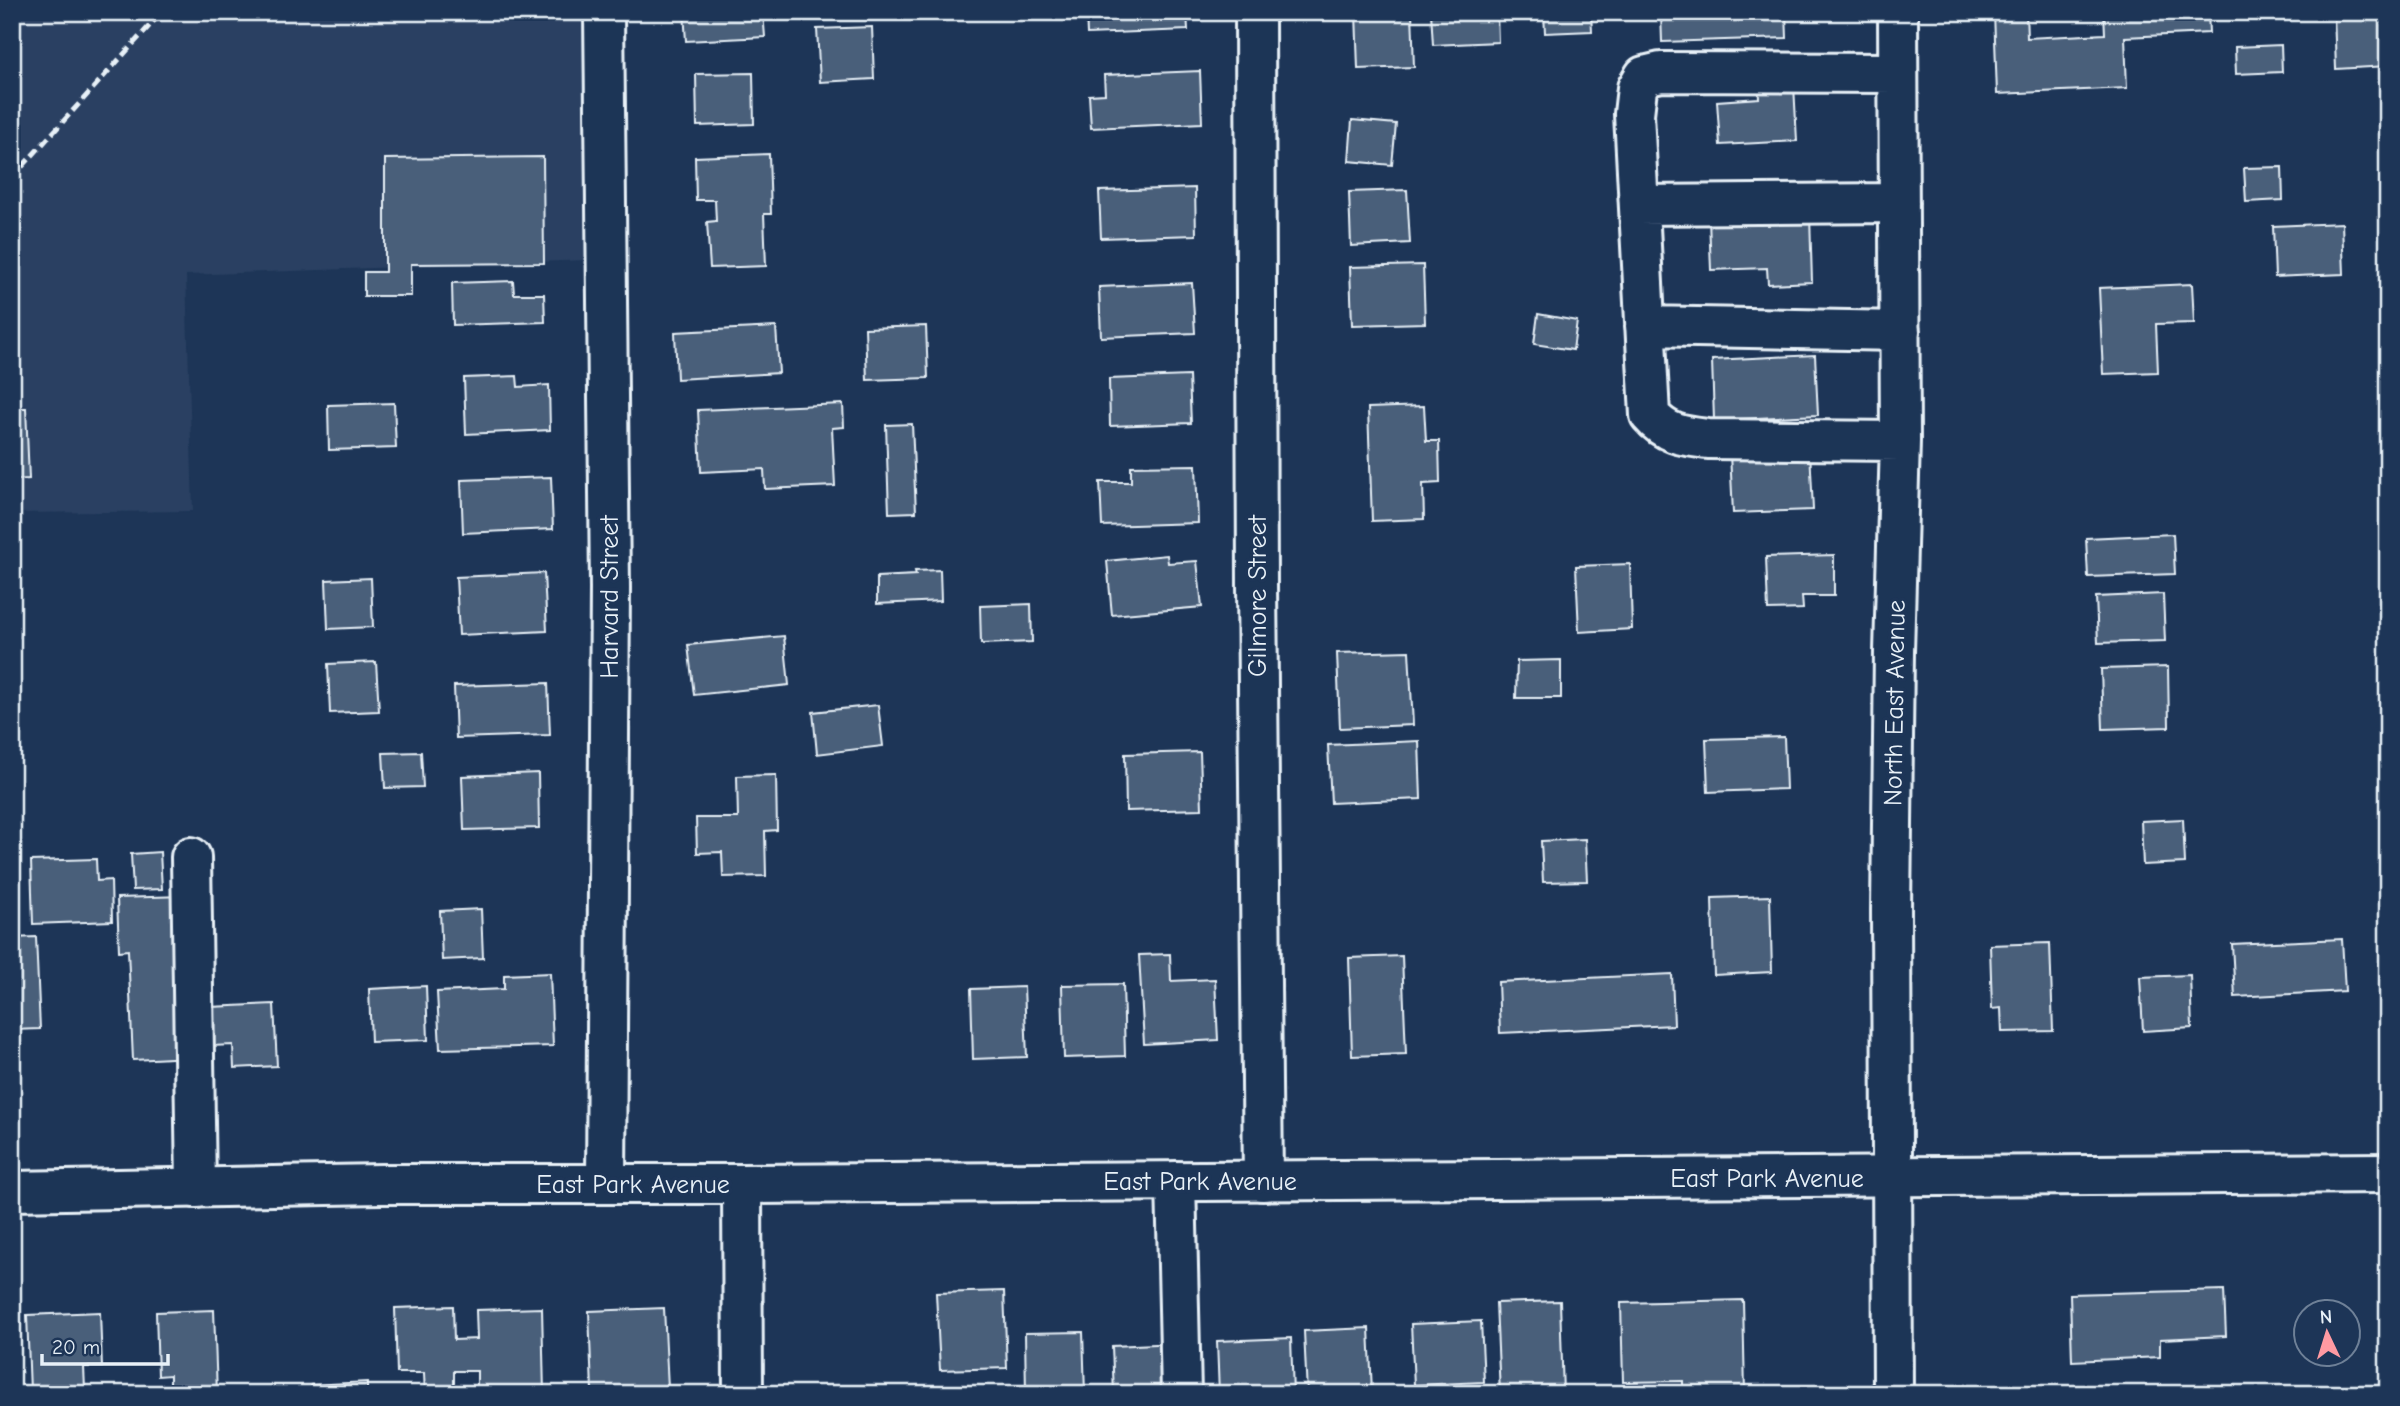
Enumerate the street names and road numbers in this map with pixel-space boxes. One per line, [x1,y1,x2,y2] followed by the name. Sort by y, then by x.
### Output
[1243,513,1273,677] street label: Gilmore Street
[595,514,625,679] street label: Harvard Street
[1878,600,1912,806] street label: North East Avenue
[1670,1164,1864,1194] street label: East Park Avenue
[1103,1167,1297,1197] street label: East Park Avenue
[536,1170,730,1200] street label: East Park Avenue

